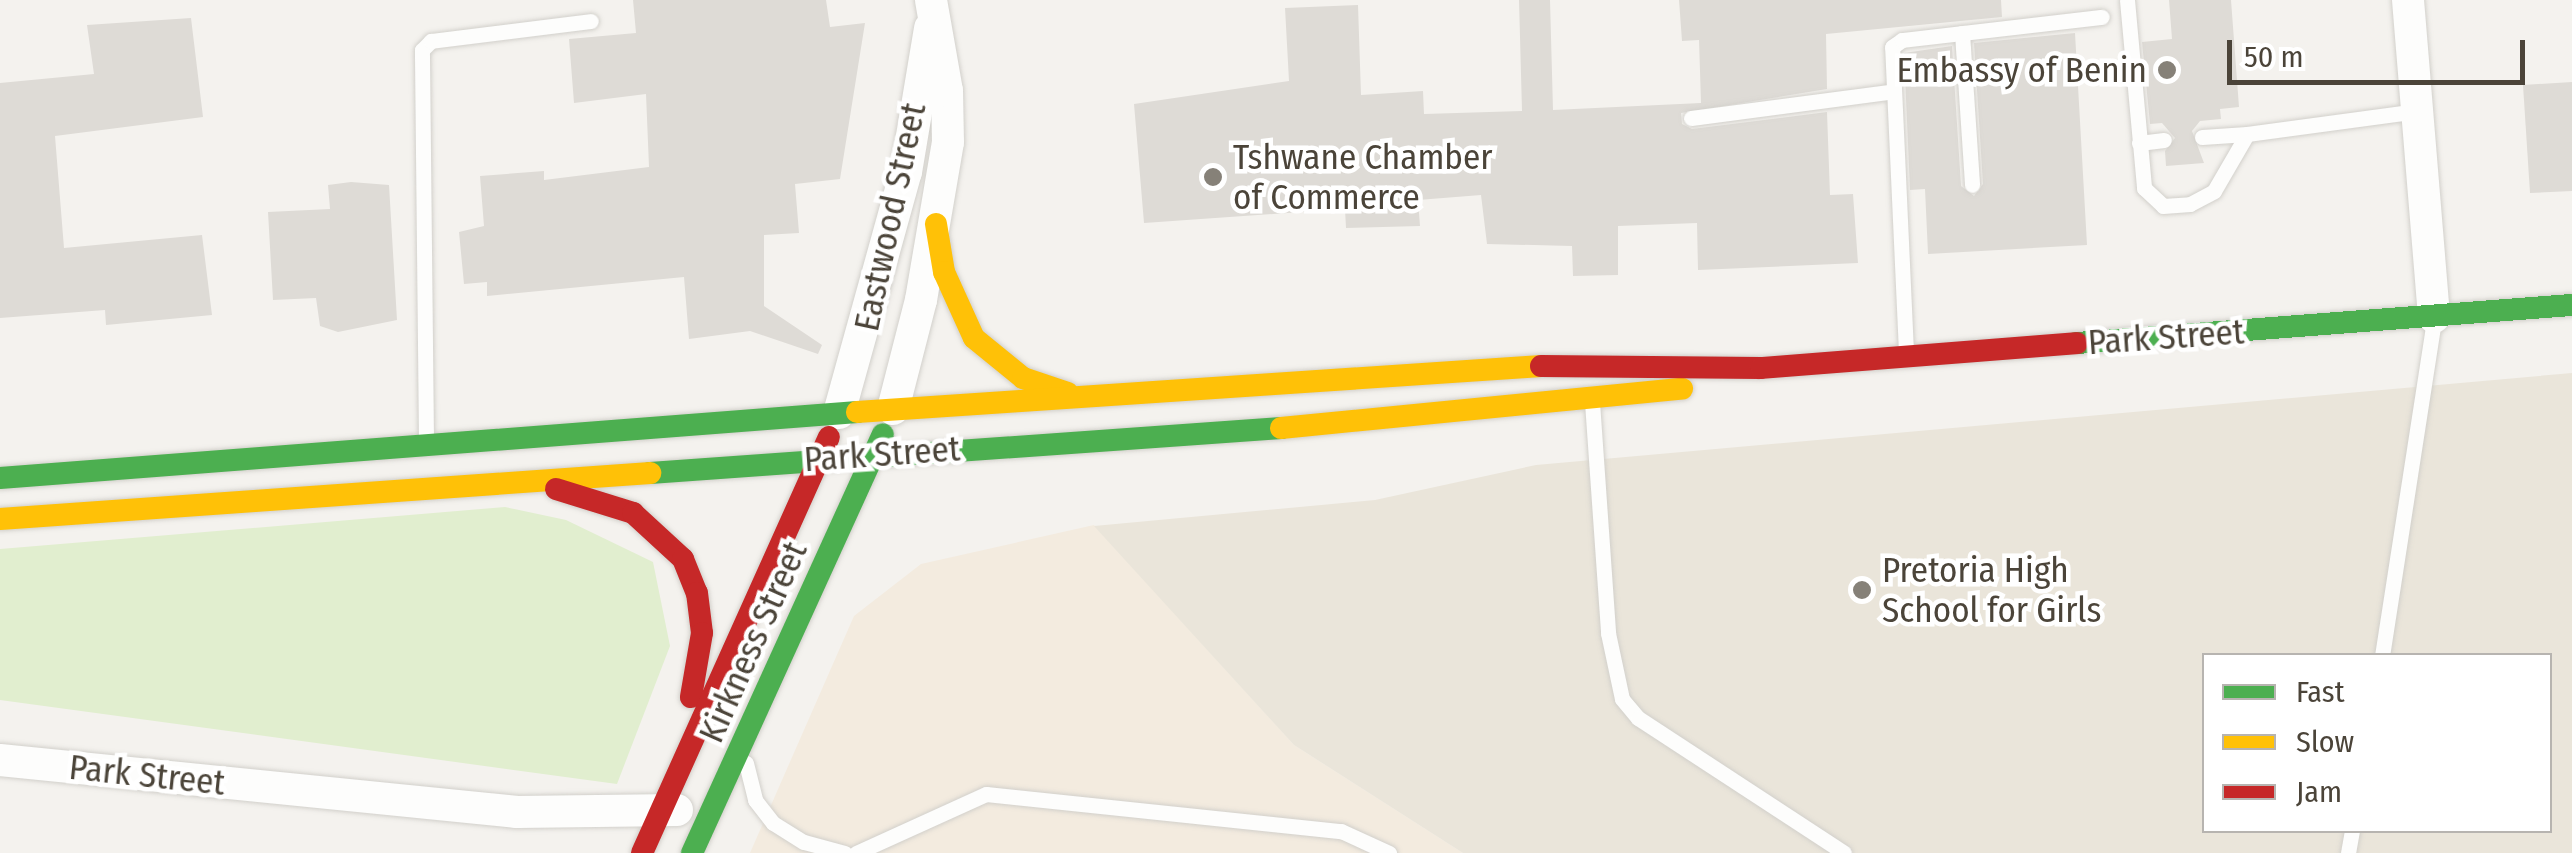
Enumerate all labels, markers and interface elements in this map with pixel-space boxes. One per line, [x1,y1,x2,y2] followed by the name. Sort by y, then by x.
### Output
[2232,20,2530,82] scale bar
[2244,39,2304,75] text: 50 m
[1896,49,2147,91] place label: Embassy of Benin
[2156,59,2178,81] marker: Embassy of Benin
[845,99,935,335] street label: Eastwood Street
[1233,136,1492,218] place label: Tshwane Chamber of Commerce
[1202,166,1224,188] marker: Tshwane Chamber of Commerce
[2087,311,2245,363] street label: Park Street
[803,428,961,480] street label: Park Street
[690,535,816,749] street label: Kirkness Street
[1882,549,2102,631] place label: Pretoria High School for Girls
[1851,579,1873,601] marker: Pretoria High School for Girls
[2202,653,2552,833] legend
[2296,674,2344,710] text: Fast
[2296,724,2354,760] text: Slow
[67,746,227,804] street label: Park Street
[2296,774,2342,810] text: Jam

